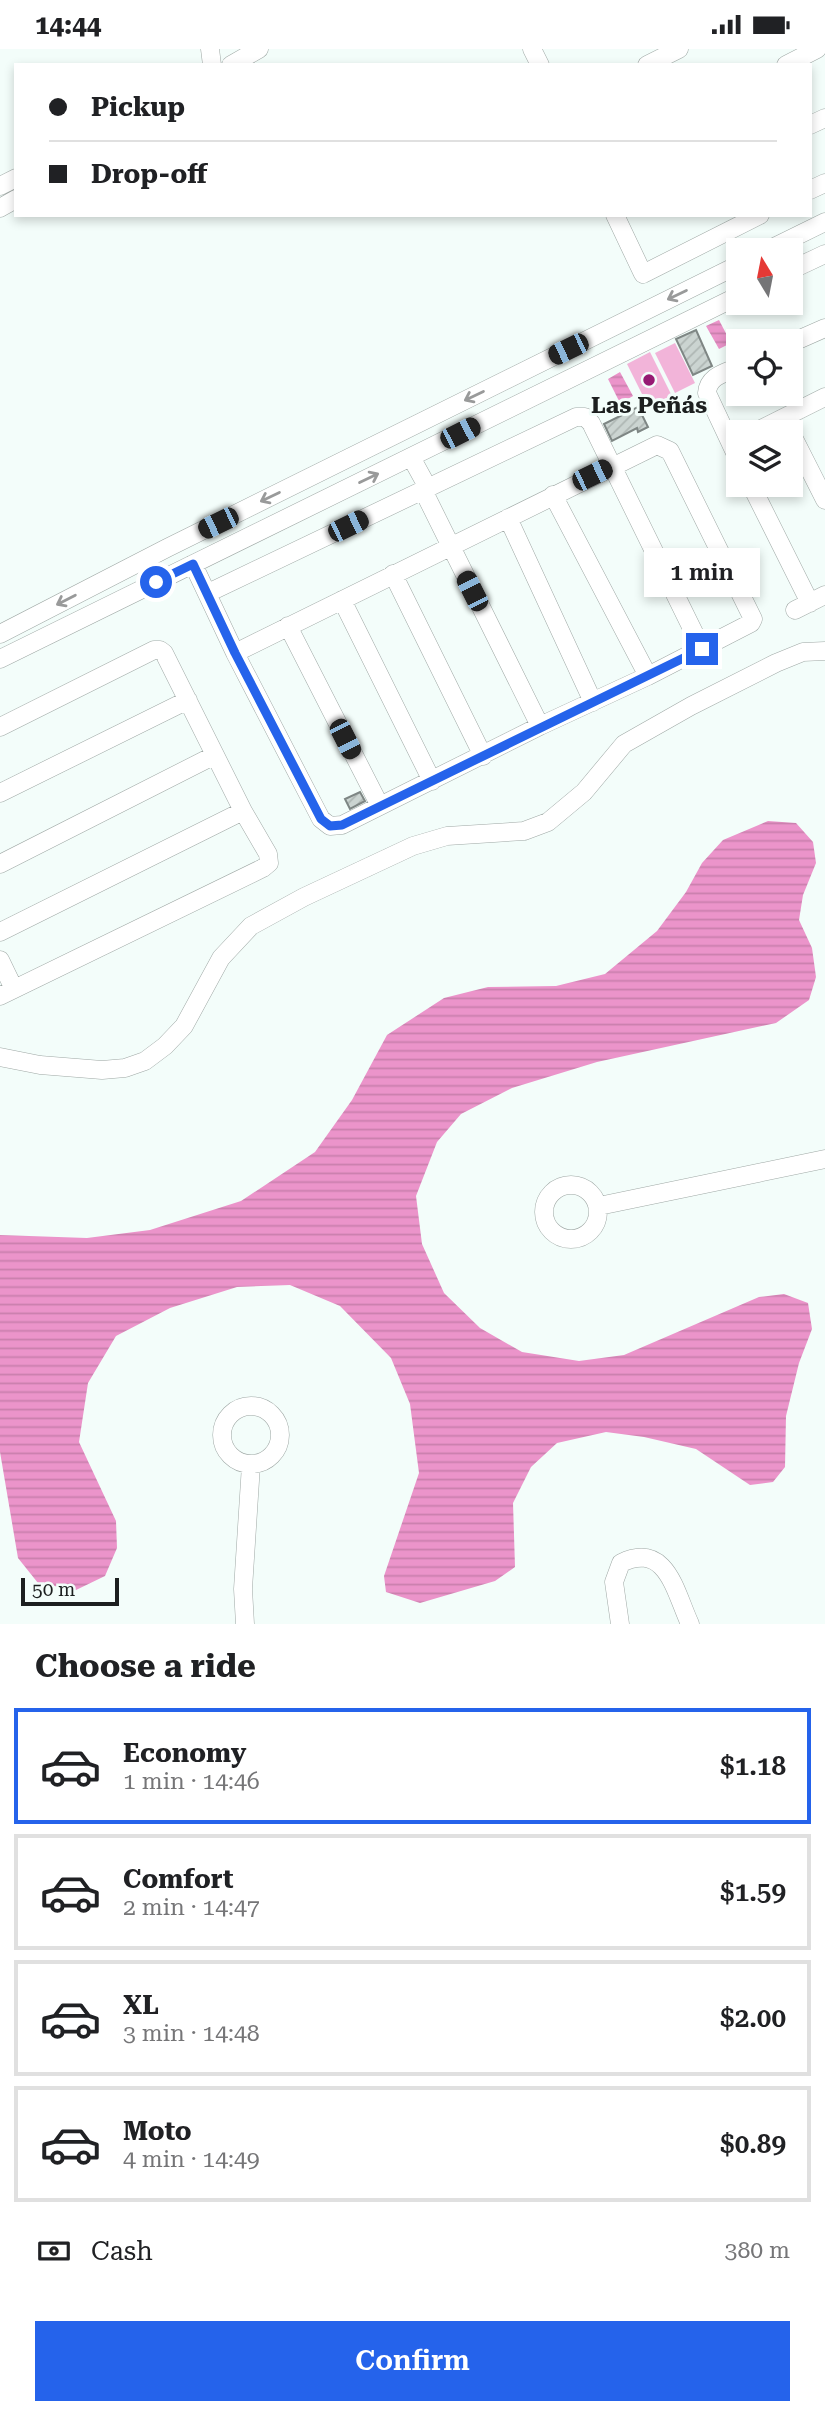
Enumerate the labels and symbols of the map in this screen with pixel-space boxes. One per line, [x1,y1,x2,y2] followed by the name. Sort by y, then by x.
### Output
[726,238,803,315] north arrow
[667,289,688,303] one-way arrow
[545,330,592,368] car
[641,372,657,388] marker: Las Peñás
[464,390,485,404] one-way arrow
[591,392,707,419] place label: Las Peñás
[437,414,484,452] car
[569,456,616,494] car
[358,471,379,484] one-way arrow
[260,491,281,505] one-way arrow
[195,504,242,542] car
[325,507,372,545] car
[644,547,760,597] callout: 1 min
[140,566,172,598] route start
[454,568,491,614] car
[57,593,77,607] one-way arrow
[686,633,718,665] route end
[327,716,364,762] car
[21,1575,119,1607] scale bar

